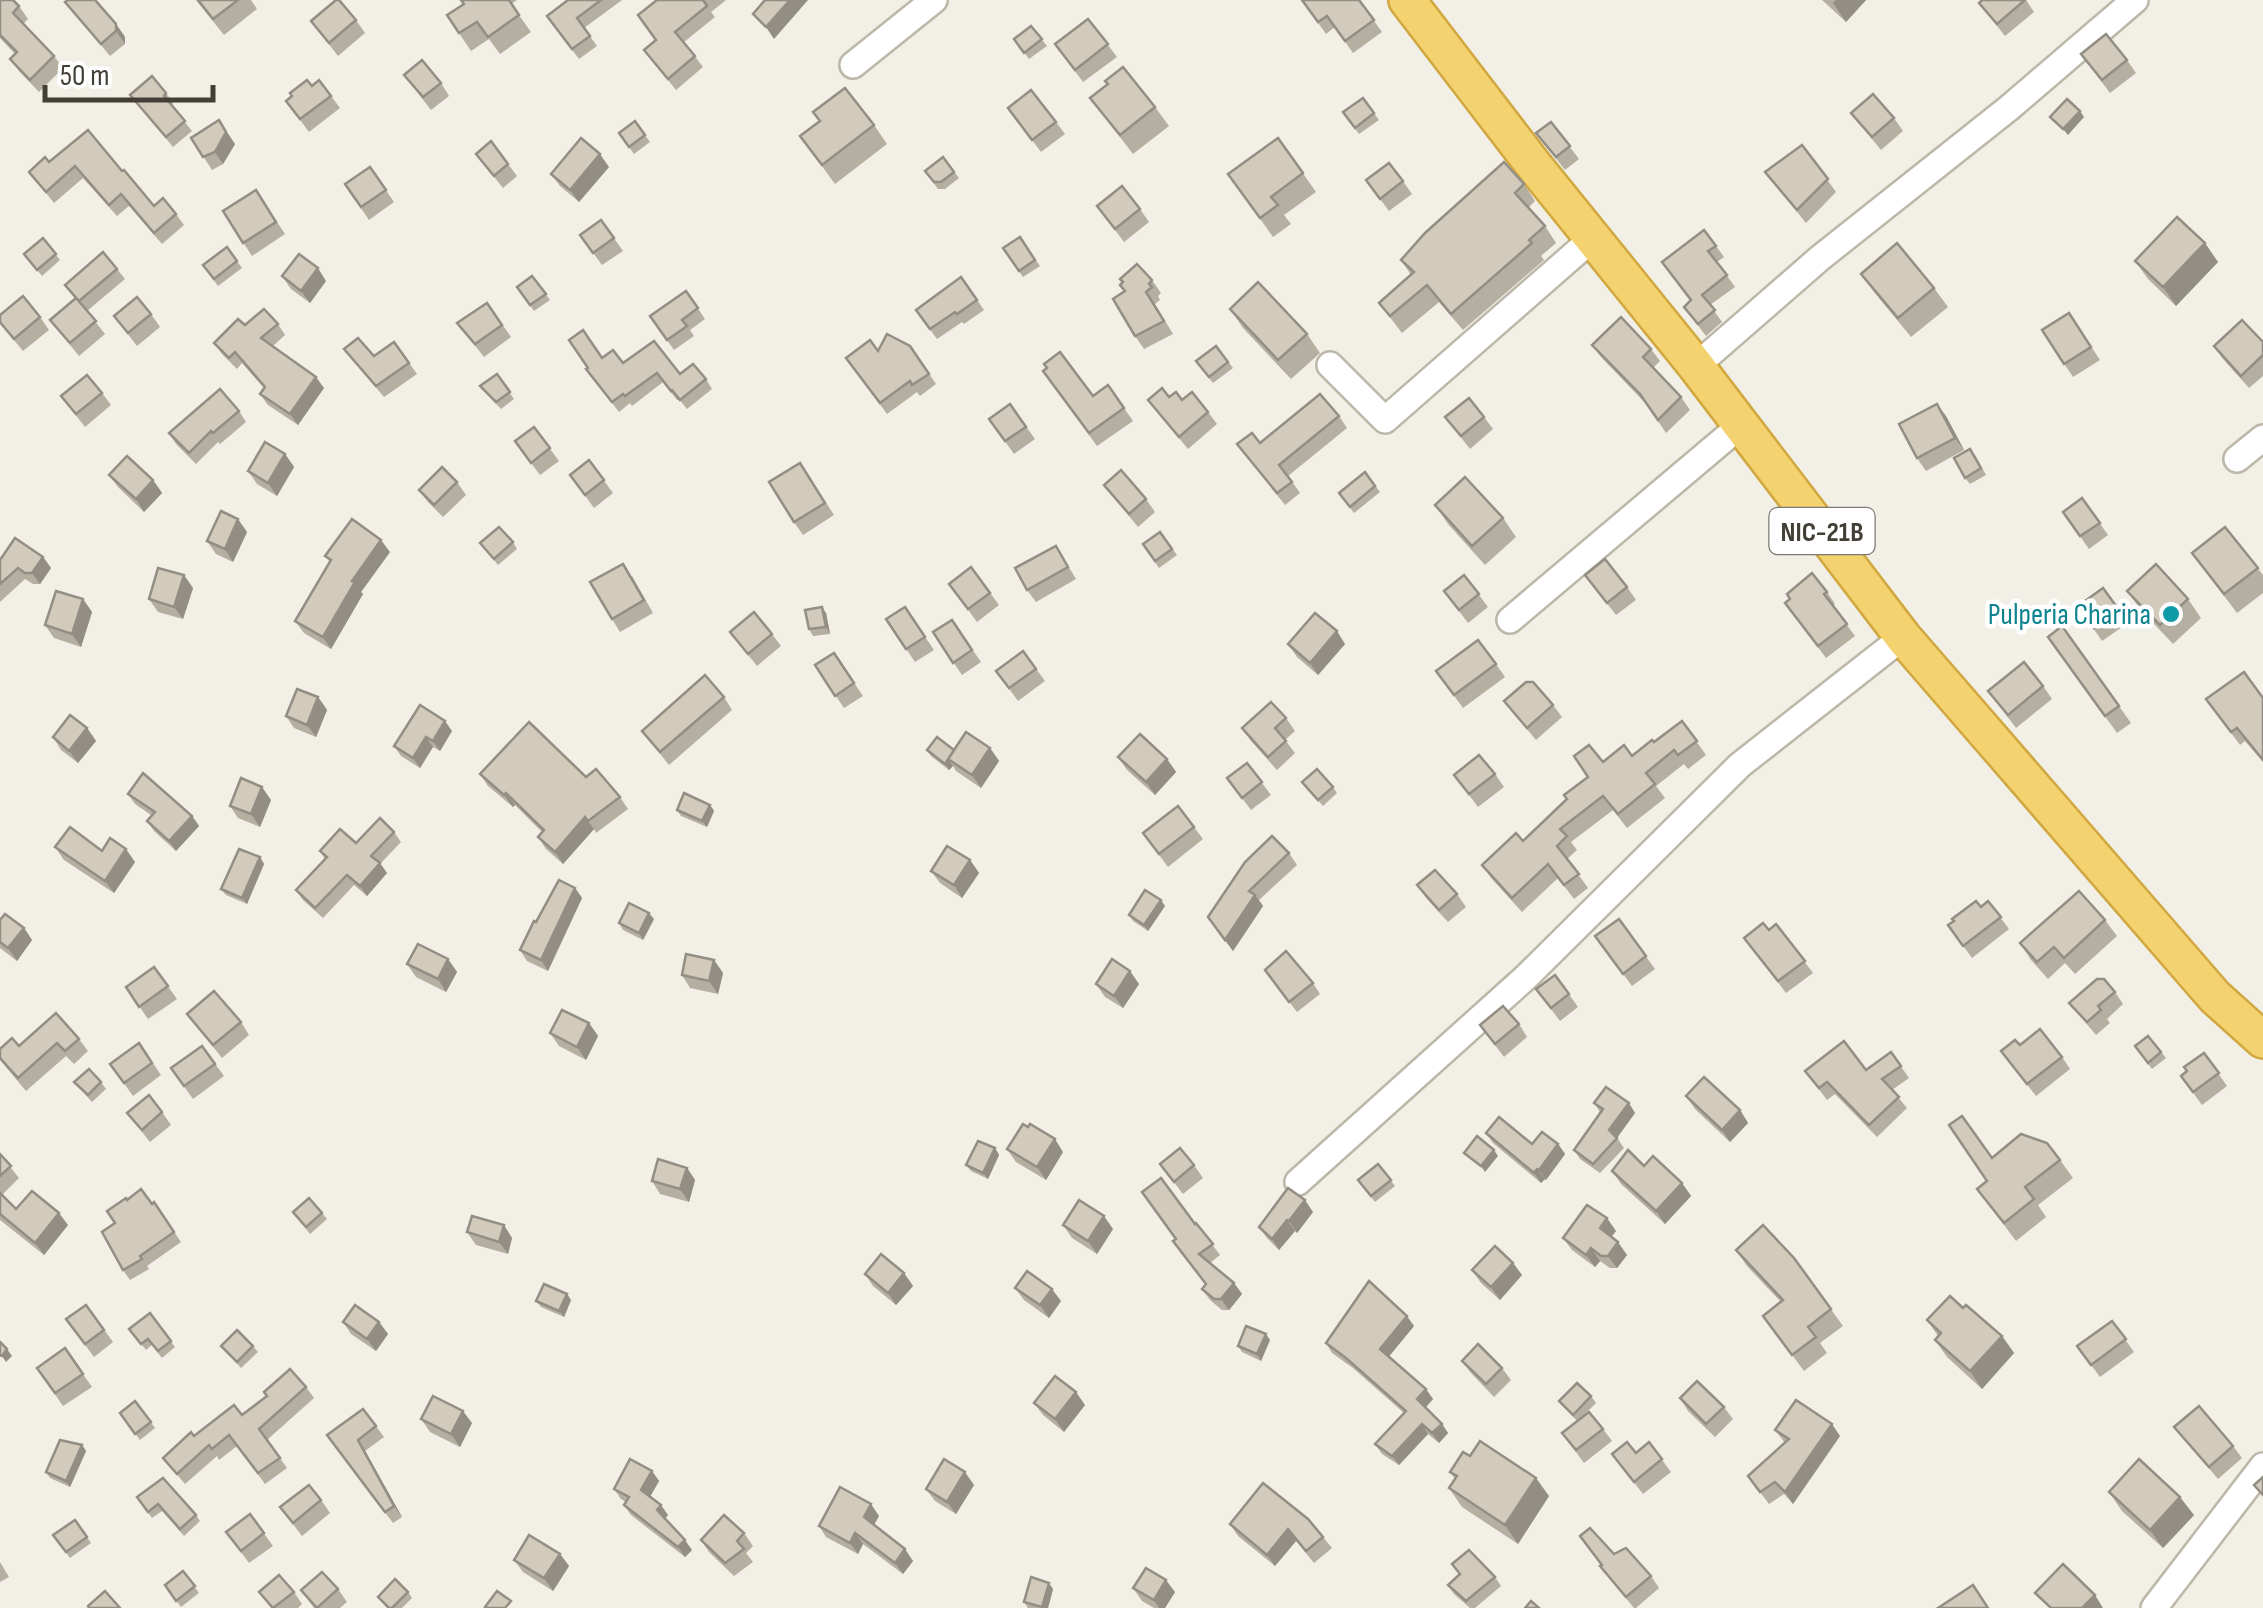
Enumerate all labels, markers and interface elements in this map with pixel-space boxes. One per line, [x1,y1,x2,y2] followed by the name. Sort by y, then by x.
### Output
[45,40,212,102] scale bar
[60,58,109,94] text: 50 m
[1770,508,1874,554] road number: NIC-21B
[1988,597,2151,633] place label: Pulperia Charina
[2160,603,2182,625] marker: Pulperia Charina

